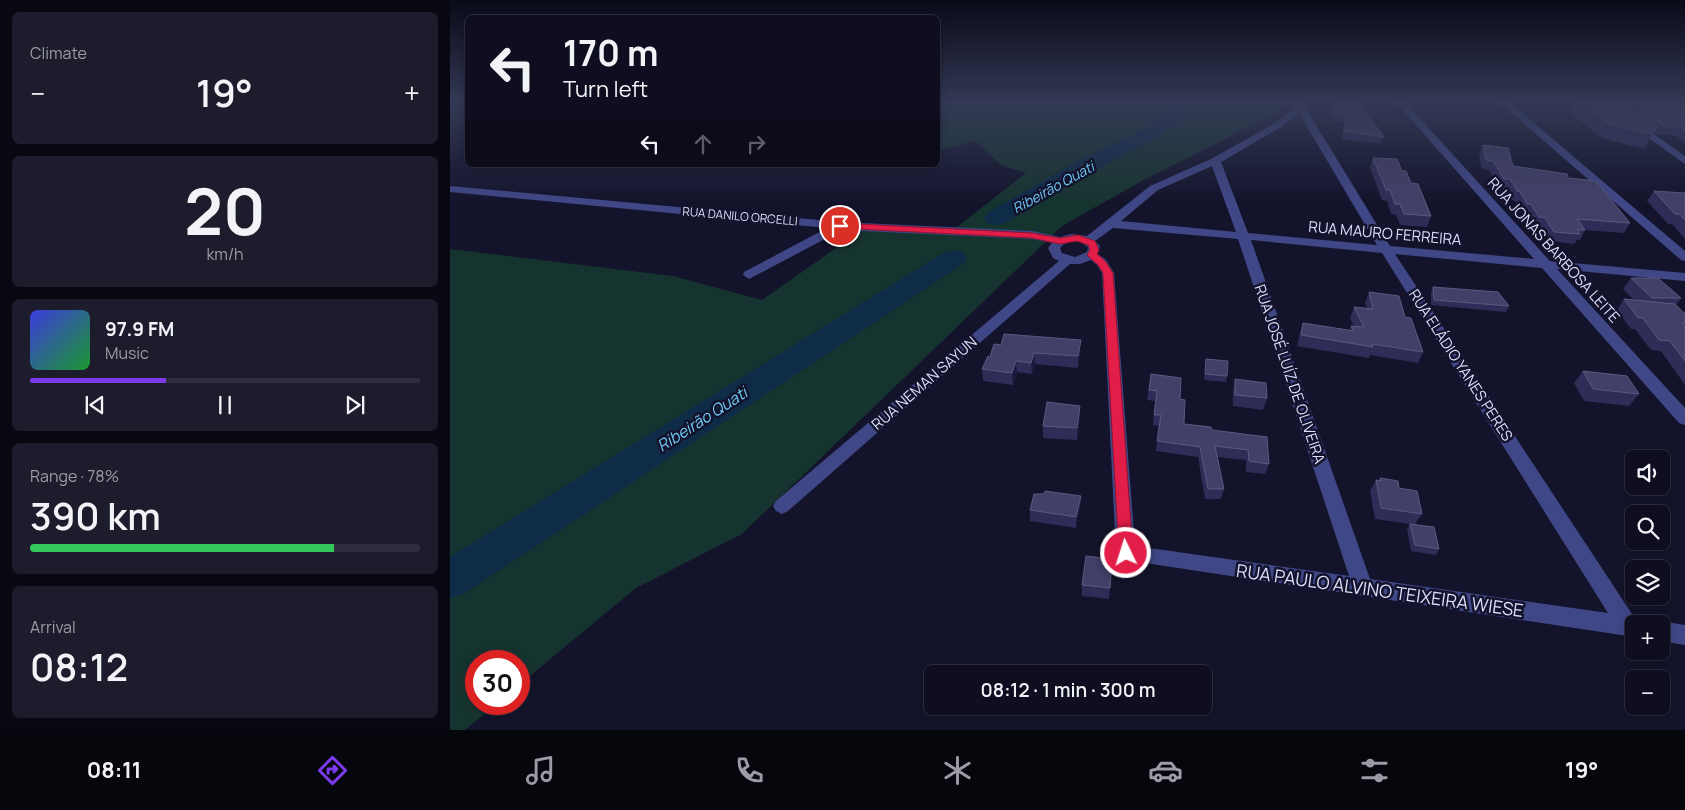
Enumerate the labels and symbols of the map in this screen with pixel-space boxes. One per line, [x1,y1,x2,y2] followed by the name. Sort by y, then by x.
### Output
[1009,156,1099,217] water label: Ribeirão Quati
[1483,173,1625,327] street label: RUA JONAS BARBOSA LEITE
[682,202,798,230] street label: RUA DANILO ORCELLI
[819,205,861,247] pin
[1308,216,1463,250] street label: RUA MAURO FERREIRA
[1249,282,1331,467] street label: RUA JOSÉ LUÍZ DE OLIVEIRA
[1404,285,1518,445] street label: RUA ELÁDIO YANES PERES
[867,331,981,435] street label: RUA NEMAN SAYUN
[653,380,753,456] water label: Ribeirão Quati
[1099,526,1151,578] position arrow
[1235,558,1525,622] street label: RUA PAULO ALVINO TEIXEIRA WIESE
[465,650,530,715] speed limit sign: 30

